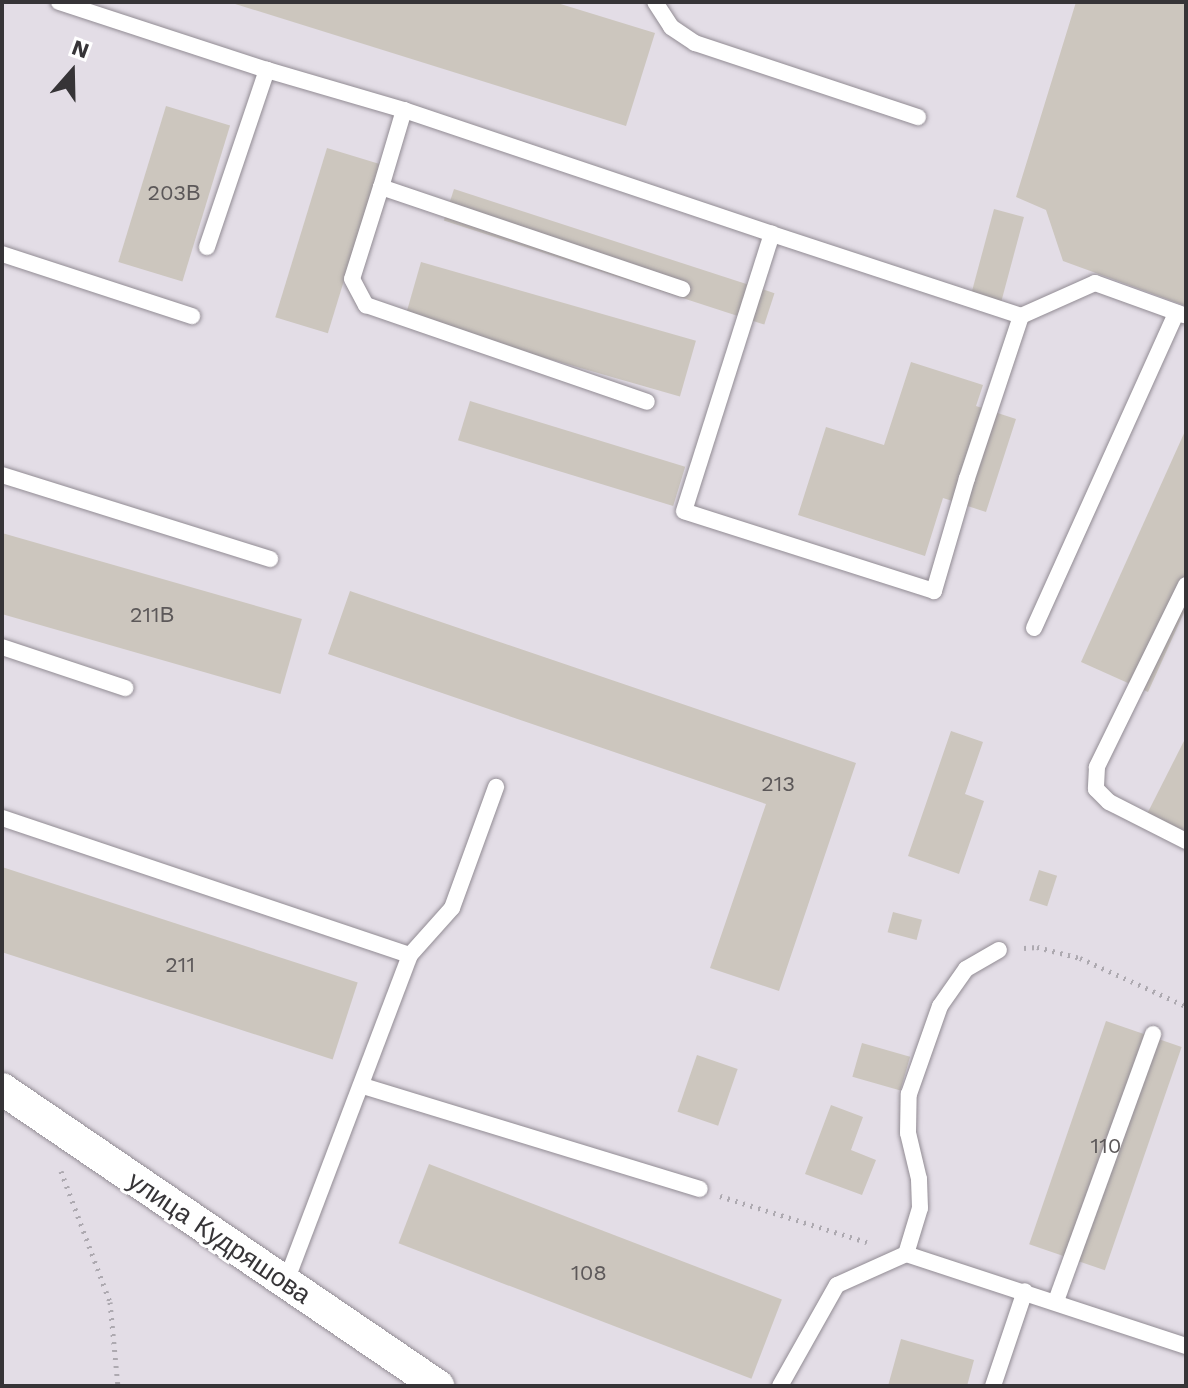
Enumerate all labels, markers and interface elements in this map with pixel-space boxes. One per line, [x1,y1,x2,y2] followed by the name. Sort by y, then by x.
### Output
[32,32,112,112] north arrow
[68,34,92,64] text: N
[147,180,201,206] house number: 203В
[130,602,174,628] house number: 211В
[761,771,795,797] house number: 213
[165,952,195,978] house number: 211
[1091,1133,1121,1159] house number: 110
[121,1165,317,1311] street label: улица Кудряшова
[571,1260,607,1286] house number: 108

